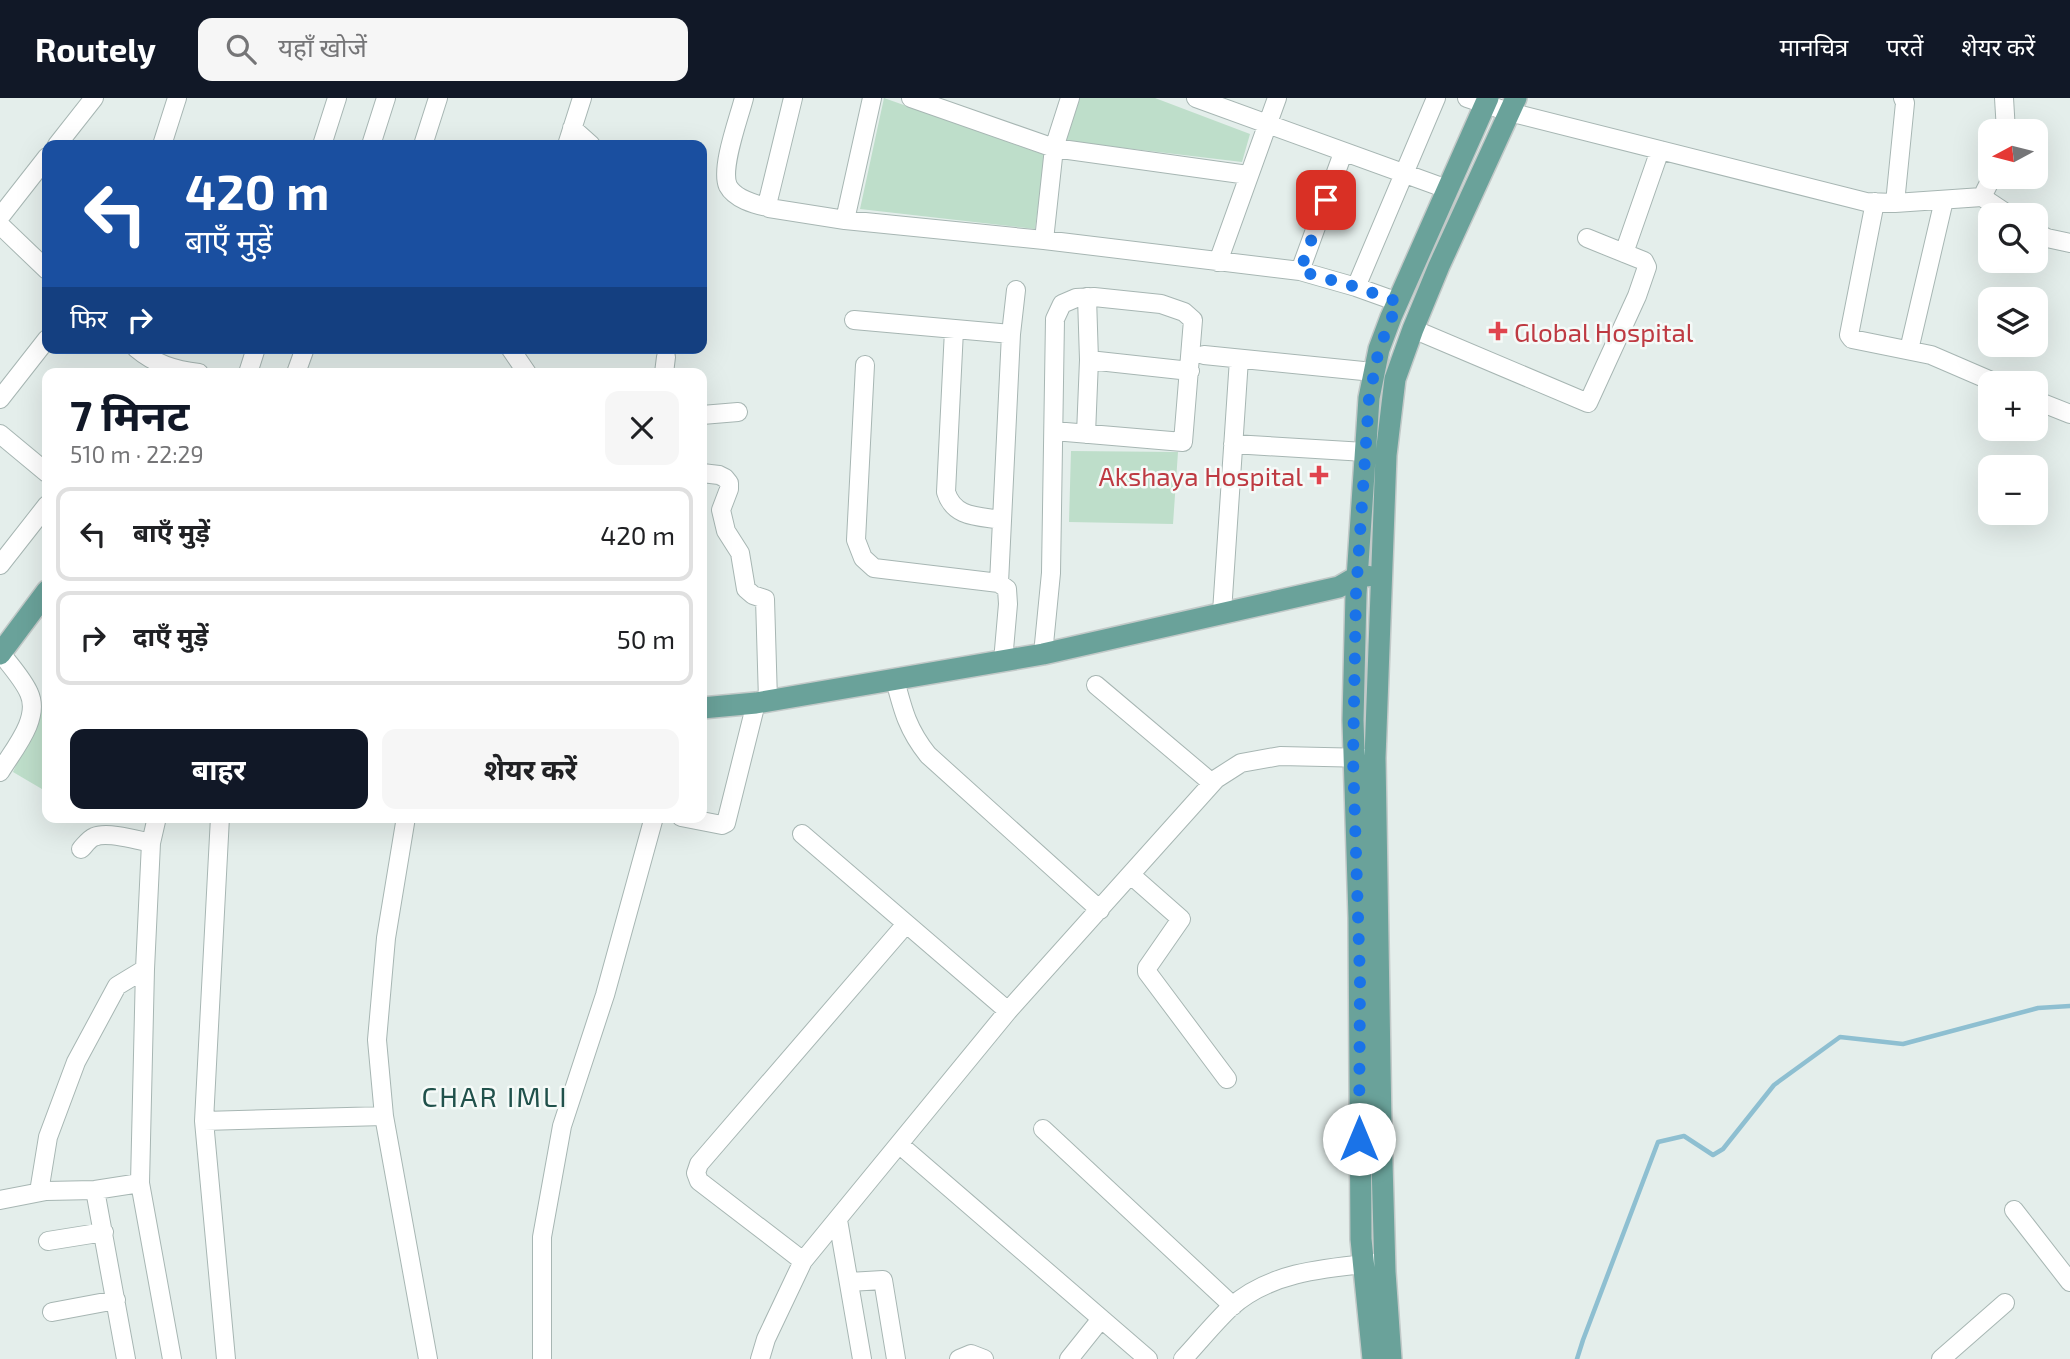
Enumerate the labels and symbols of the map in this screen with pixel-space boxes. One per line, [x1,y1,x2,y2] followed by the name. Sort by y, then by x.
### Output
[1978,119,2048,189] north arrow
[1296,170,1356,230] pin
[1514,316,1694,347] place label: Global Hospital
[1488,321,1508,341] marker: Global Hospital
[1099,460,1303,491] place label: Akshaya Hospital
[1309,465,1329,485] marker: Akshaya Hospital
[421,1079,569,1113] district label: CHAR IMLI
[1322,1102,1396,1176] position arrow

